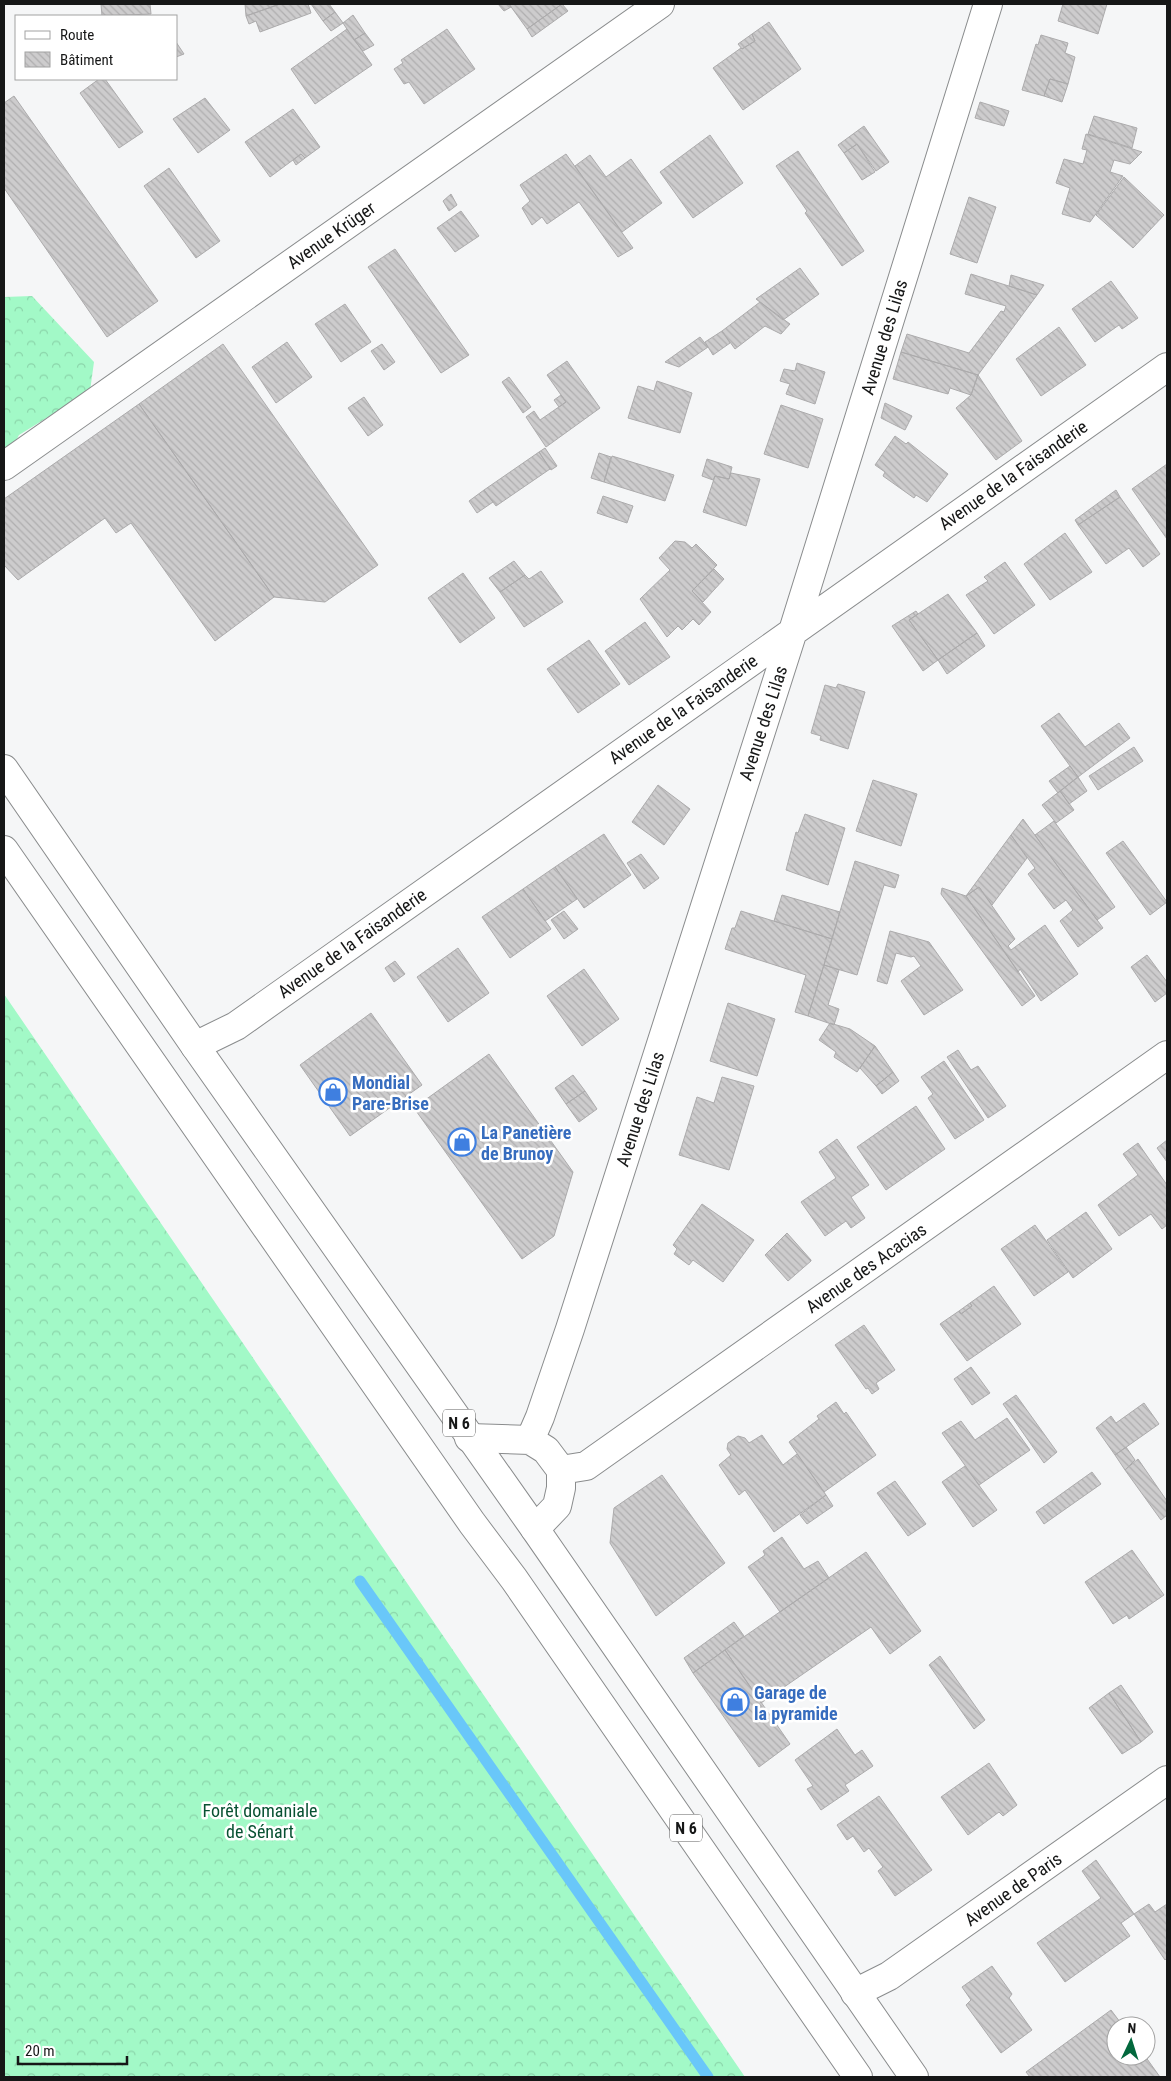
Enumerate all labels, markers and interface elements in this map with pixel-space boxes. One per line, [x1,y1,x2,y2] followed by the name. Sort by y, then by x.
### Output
[15,15,178,80] legend
[60,26,94,44] text: Route
[60,51,113,69] text: Bâtiment
[283,197,380,273] street label: Avenue Krüger
[857,277,911,397] street label: Avenue des Lilas
[935,416,1091,534] street label: Avenue de la Faisanderie
[605,650,761,768] street label: Avenue de la Faisanderie
[735,663,791,783] street label: Avenue des Lilas
[274,884,430,1002] street label: Avenue de la Faisanderie
[612,1049,668,1169] street label: Avenue des Lilas
[352,1072,429,1114] place label: Mondial Pare-Brise
[318,1077,348,1107] shop icon: Mondial Pare-Brise
[481,1122,572,1164] place label: La Panetière de Brunoy
[447,1127,477,1157] shop icon: La Panetière de Brunoy
[802,1219,930,1317] street label: Avenue des Acacias
[443,1410,475,1436] road number: N 6
[754,1682,838,1724] place label: Garage de la pyramide
[720,1687,750,1717] shop icon: Garage de la pyramide
[203,1800,317,1842] park label: Forêt domaniale de Sénart
[670,1815,702,1842] road number: N 6
[960,1848,1066,1930] street label: Avenue de Paris
[1106,2016,1156,2066] north arrow
[1127,2020,1137,2036] text: N
[18,2034,126,2066] scale bar
[25,2042,55,2060] text: 20 m

